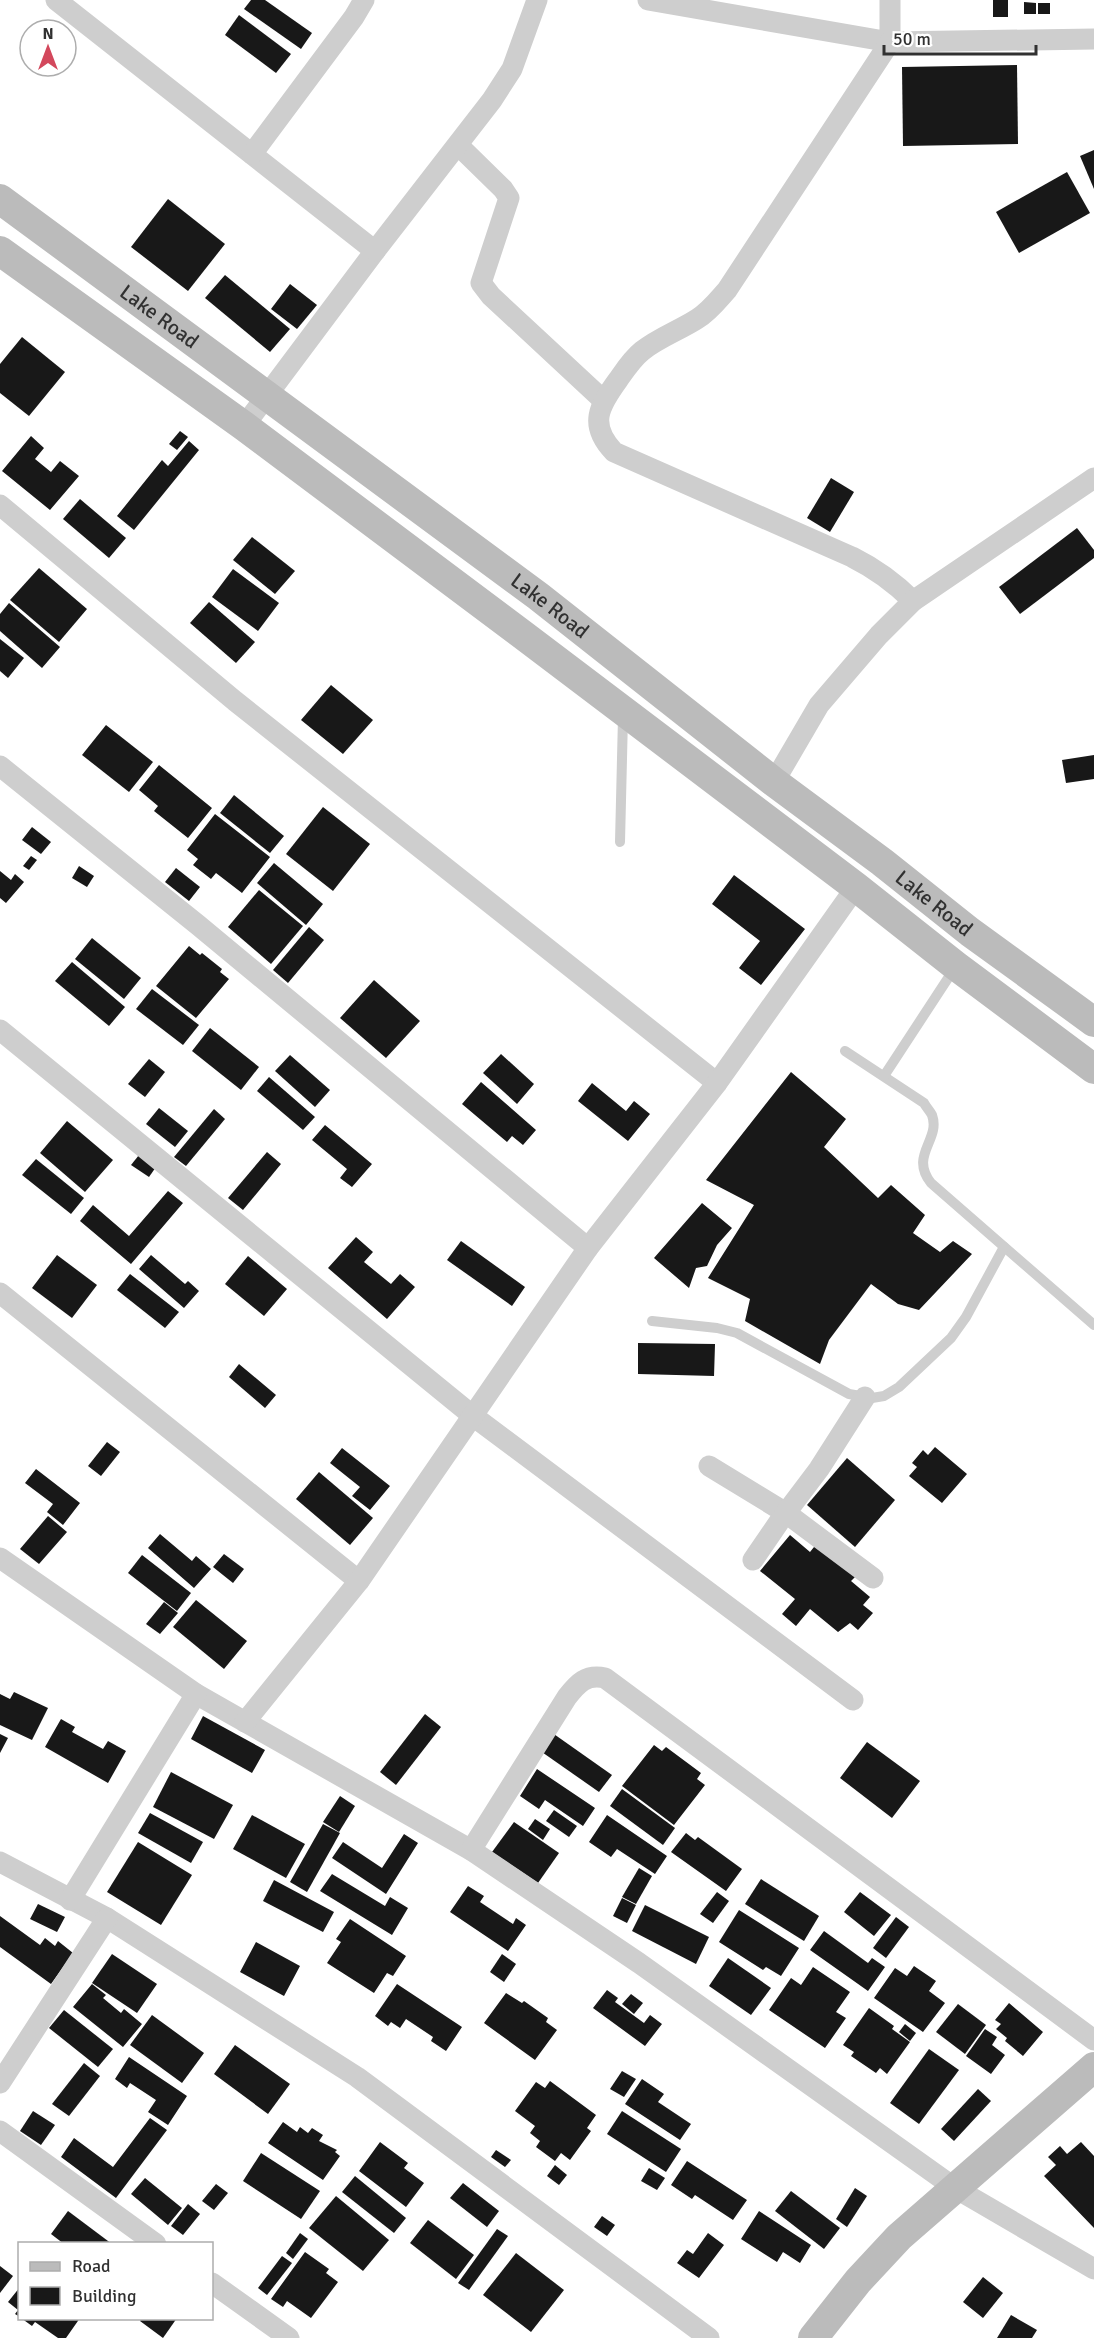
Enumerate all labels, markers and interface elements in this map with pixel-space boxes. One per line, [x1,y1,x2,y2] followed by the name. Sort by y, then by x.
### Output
[18,18,78,78] north arrow
[884,18,1036,56] scale bar
[42,24,54,44] text: N
[893,28,931,50] text: 50 m
[115,279,204,354] street label: Lake Road
[506,567,594,644] street label: Lake Road
[890,865,978,942] street label: Lake Road
[18,2242,213,2320] legend
[72,2255,111,2277] text: Road
[72,2285,136,2307] text: Building

